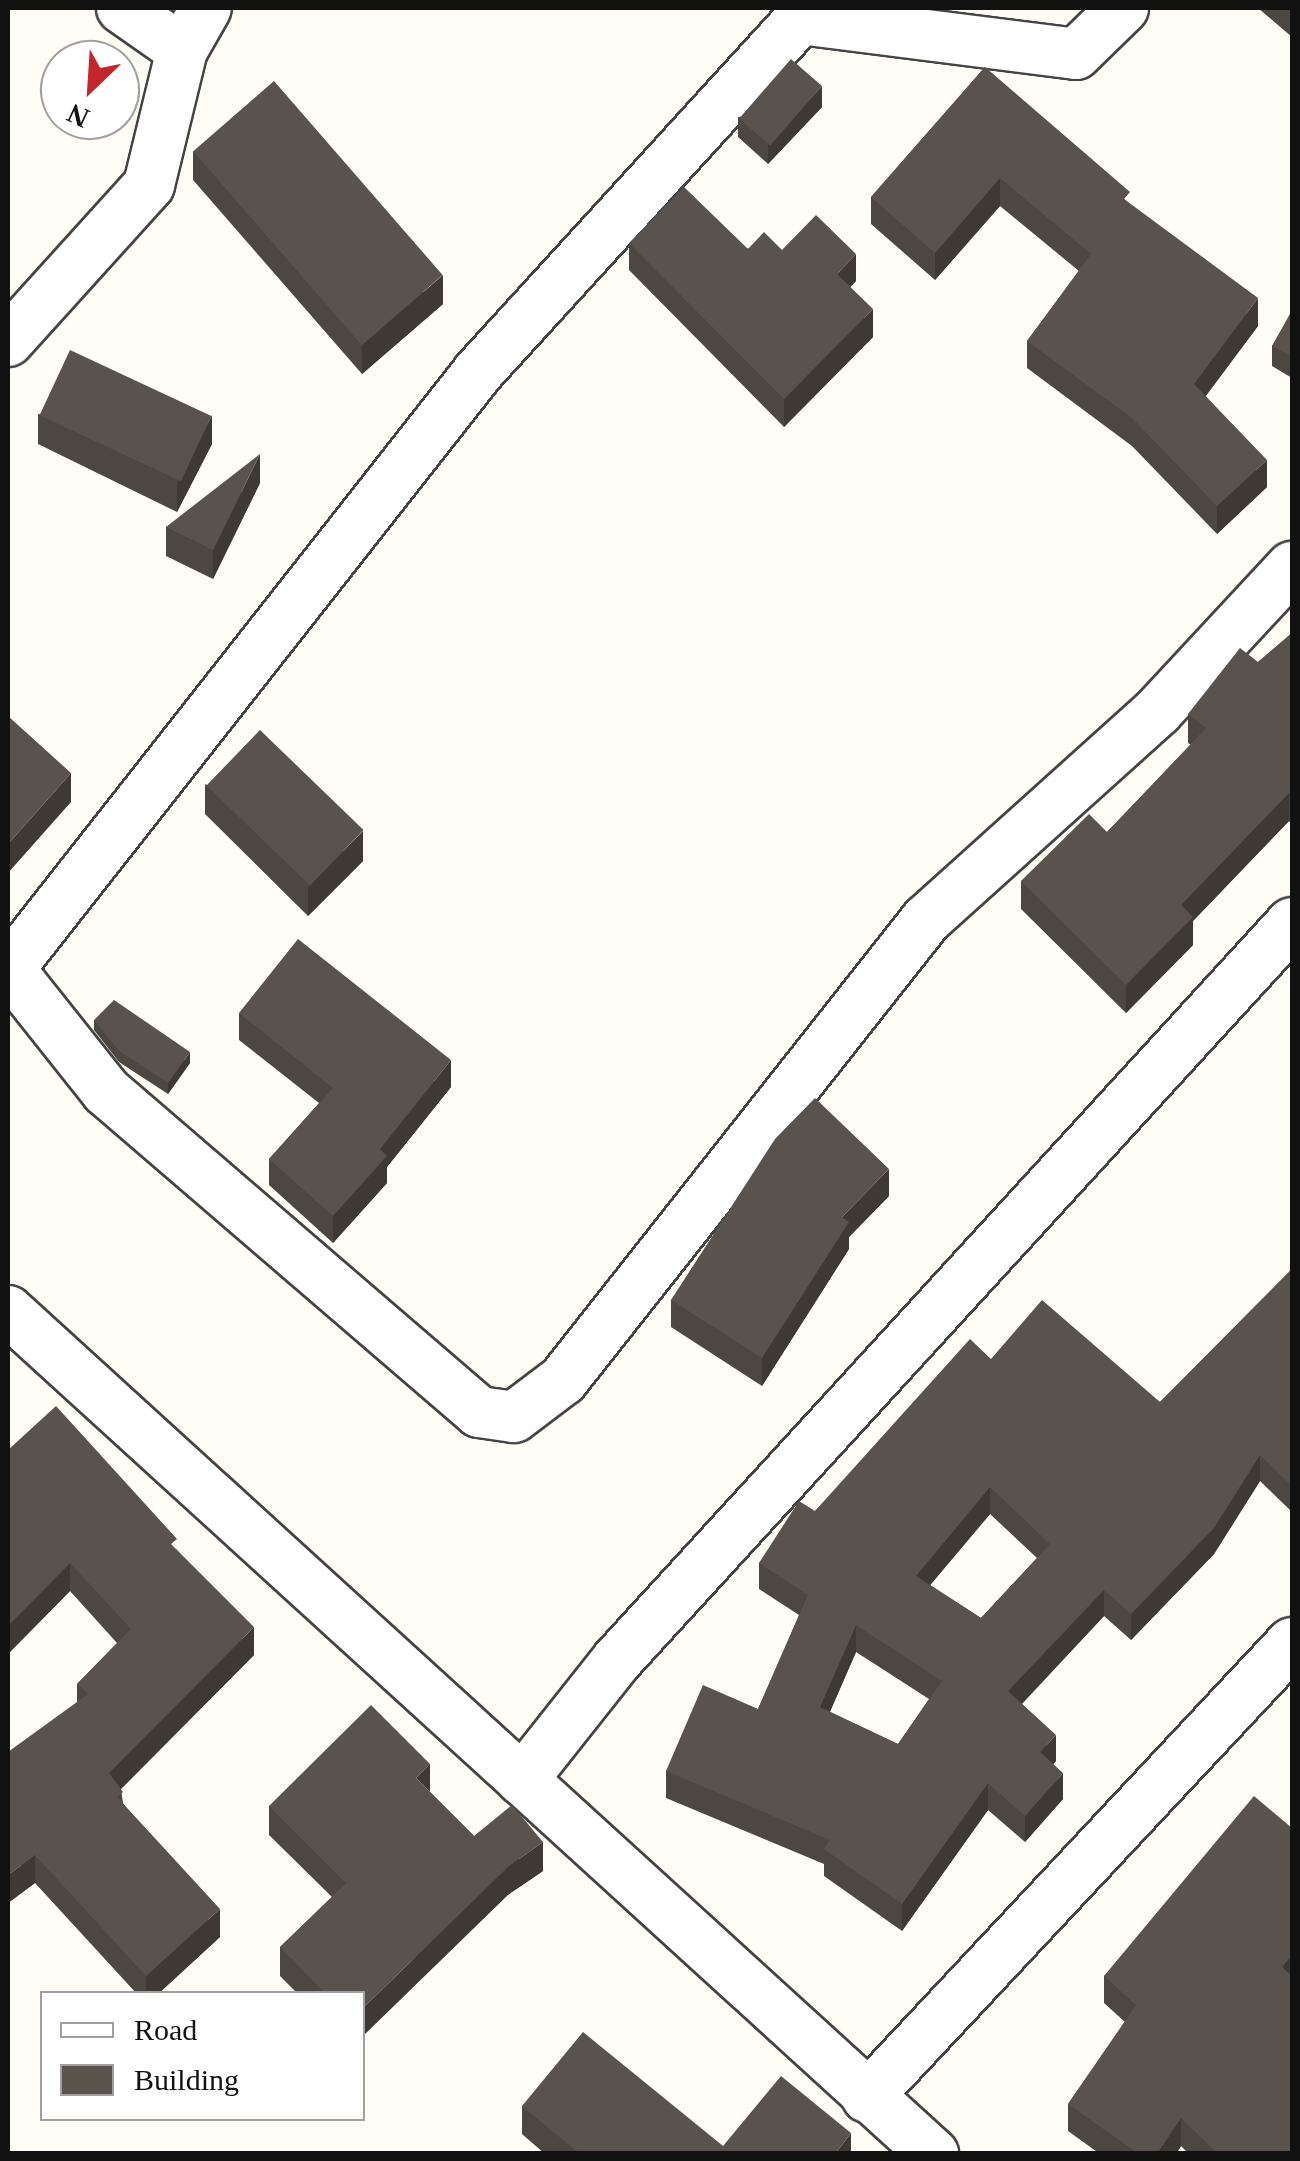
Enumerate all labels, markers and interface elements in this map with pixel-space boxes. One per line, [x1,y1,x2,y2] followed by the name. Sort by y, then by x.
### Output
[40,40,140,140] north arrow
[62,98,94,134] text: N
[40,1991,365,2121] legend
[134,2013,197,2046] text: Road
[134,2063,239,2096] text: Building

